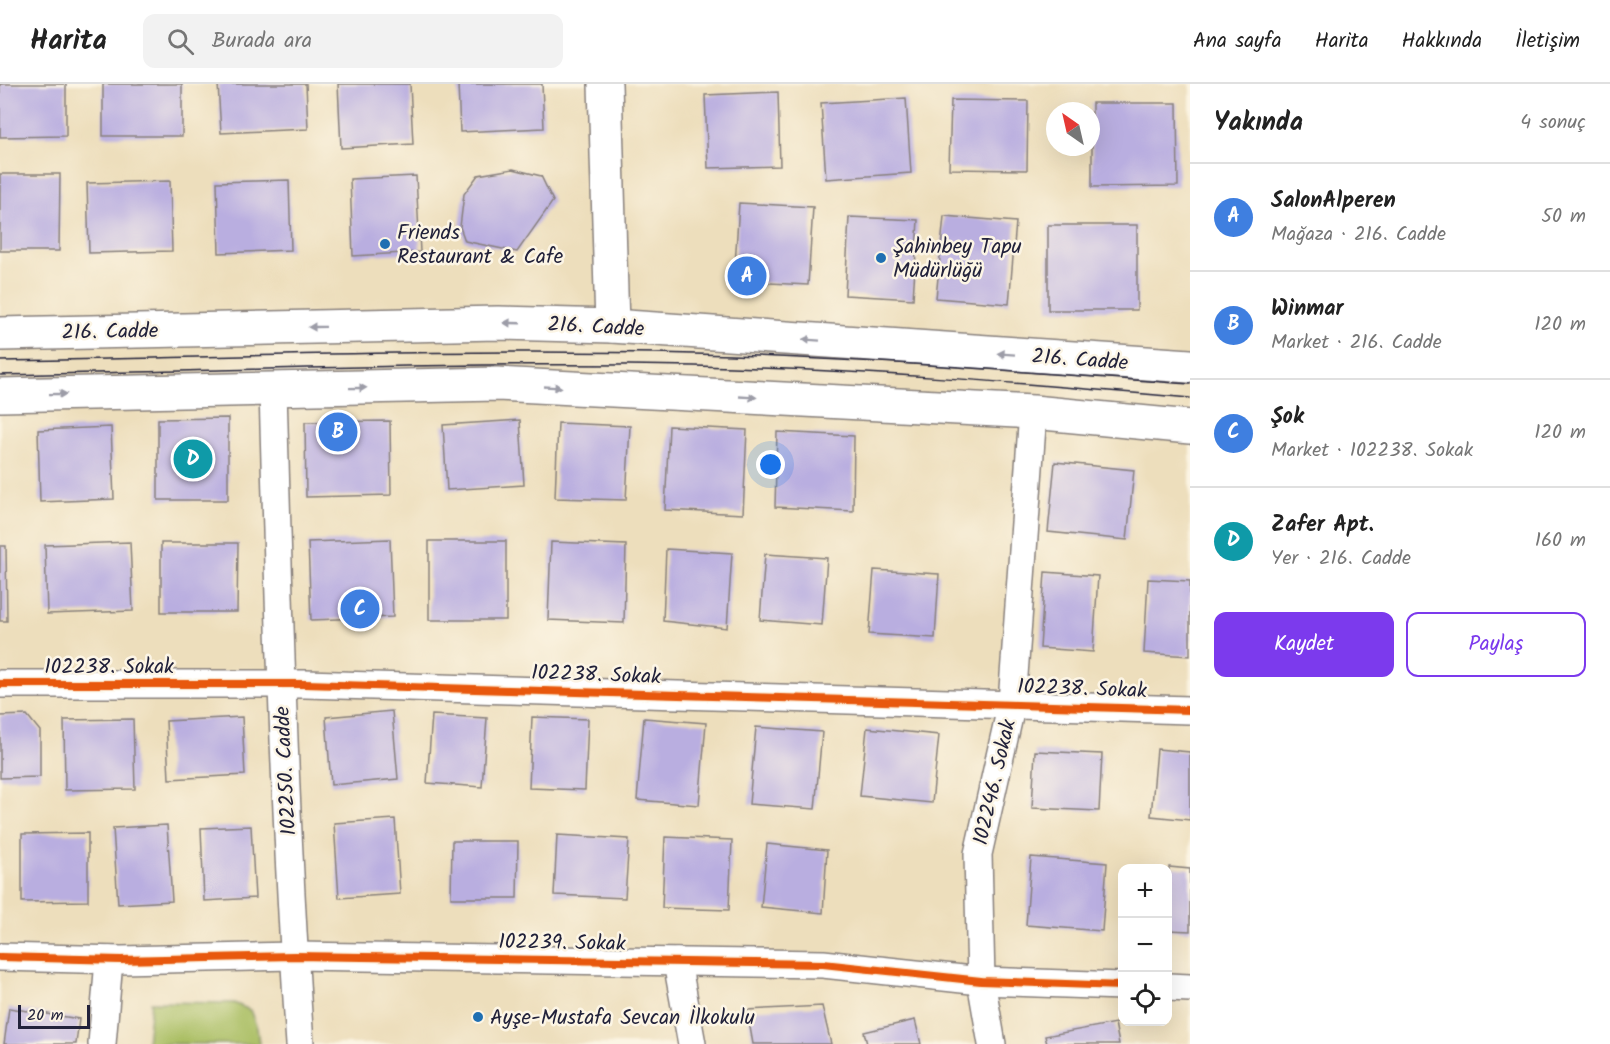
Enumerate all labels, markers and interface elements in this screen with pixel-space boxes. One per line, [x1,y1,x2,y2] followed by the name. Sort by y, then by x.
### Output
[143,14,563,68] search box
[30,19,107,64] text: Harita
[212,24,312,59] text: Burada ara
[164,25,197,58] icon: search
[1193,25,1282,58] text: Ana sayfa
[1315,25,1369,58] text: Harita
[1402,25,1482,58] text: Hakkında
[1515,25,1580,58] text: İletişim
[1046,102,1100,156] north arrow
[1214,102,1303,144] text: Yakında
[1520,107,1586,139] text: 4 sonuç
[1271,184,1396,219] text: SalonAlperen
[1227,201,1240,233] text: A
[1541,201,1586,233] text: 50 m
[397,217,564,274] place label: Friends Restaurant & Cafe
[1271,219,1446,251] text: Mağaza · 216. Cadde
[893,231,1022,288] place label: Şahinbey Tapu Müdürlüğü
[378,237,392,251] marker: Friends Restaurant & Cafe
[874,251,888,265] marker: Şahinbey Tapu Müdürlüğü
[728,254,766,298] pin: A
[1271,292,1343,327] text: Winmar
[547,308,646,347] street label: 216. Cadde
[1227,309,1240,341] text: B
[1534,309,1586,341] text: 120 m
[61,315,159,350] street label: 216. Cadde
[502,318,521,328] one-way arrow
[308,322,327,331] one-way arrow
[1271,327,1442,359] text: Market · 216. Cadde
[802,335,821,345] one-way arrow
[1031,341,1130,380] street label: 216. Cadde
[996,349,1015,358] one-way arrow
[349,383,368,393] one-way arrow
[544,383,563,392] one-way arrow
[49,389,68,398] one-way arrow
[739,393,758,402] one-way arrow
[1271,400,1304,435] text: Şok
[318,410,358,454] pin: B
[1227,417,1240,449] text: C
[1534,417,1586,449] text: 120 m
[1271,435,1473,467] text: Market · 102238. Sokak
[174,436,212,482] pin: D
[756,450,785,479] your location
[1271,508,1374,543] text: Zafer Apt.
[1227,525,1240,557] text: D
[1535,525,1586,557] text: 160 m
[1271,543,1411,575] text: Yer · 216. Cadde
[340,586,380,632] pin: C
[1214,612,1394,677] button: Kaydet
[1406,612,1586,677] button: Paylaş
[44,651,174,684] street label: 102238. Sokak
[531,657,661,694] street label: 102238. Sokak
[1017,671,1147,708] street label: 102238. Sokak
[267,705,306,836] street label: 102250. Cadde
[965,716,1026,849] street label: 102246. Sokak
[1118,864,1172,1026] map controls
[1118,864,1172,918] button: +
[1118,918,1172,972] button: −
[498,926,626,961] street label: 102239. Sokak
[1118,972,1172,1026] button: locate
[18,1002,90,1030] scale bar
[490,1002,755,1035] place label: Ayşe-Mustafa Sevcan İlkokulu
[27,1003,63,1028] text: 20 m
[471,1010,485,1024] marker: Ayşe-Mustafa Sevcan İlkokulu

